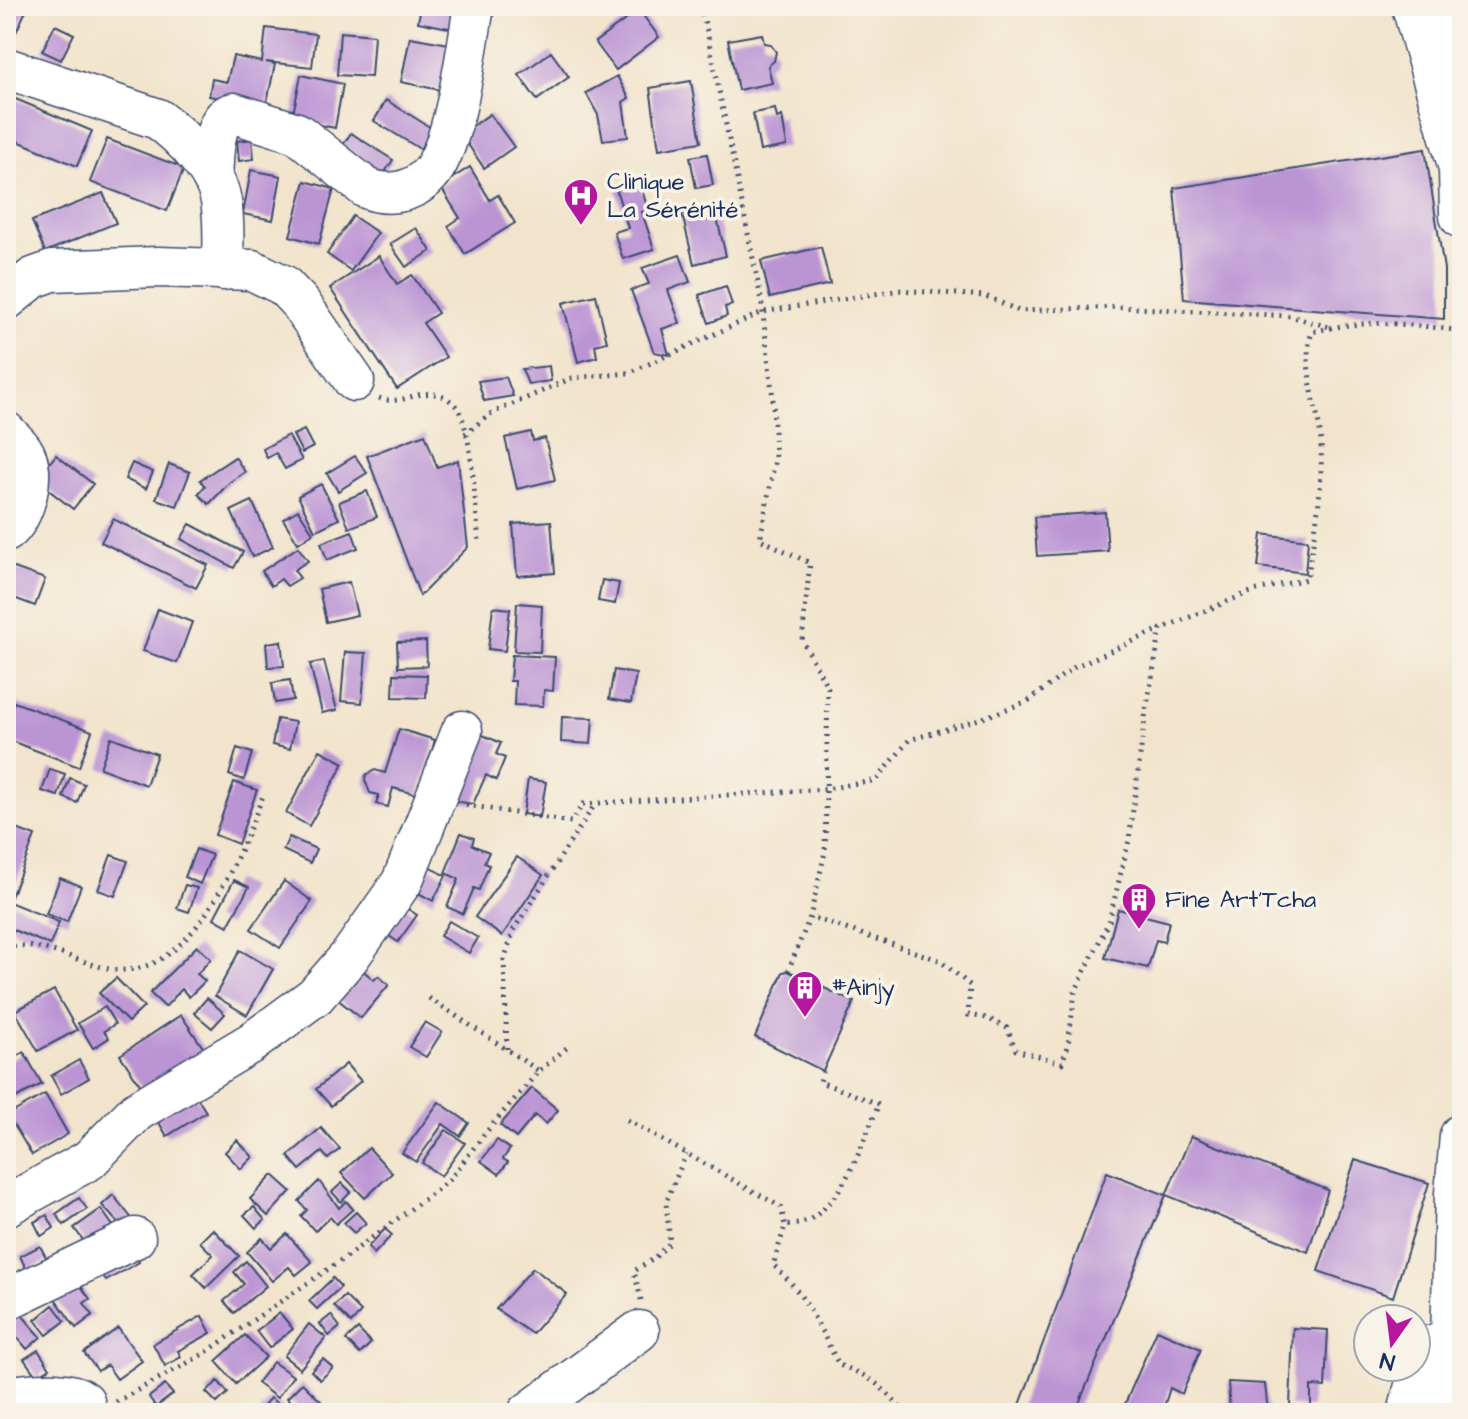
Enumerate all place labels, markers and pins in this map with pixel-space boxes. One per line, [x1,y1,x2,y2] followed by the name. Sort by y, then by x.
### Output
[607,165,738,227] place label: Clinique La Sérénité
[562,177,600,227] hospital icon: Clinique La Sérénité
[1120,881,1158,931] building icon: Fine Art'Tcha
[1165,883,1316,917] place label: Fine Art'Tcha
[786,969,824,1019] building icon: #Ainjy
[831,971,895,1006] place label: #Ainjy

